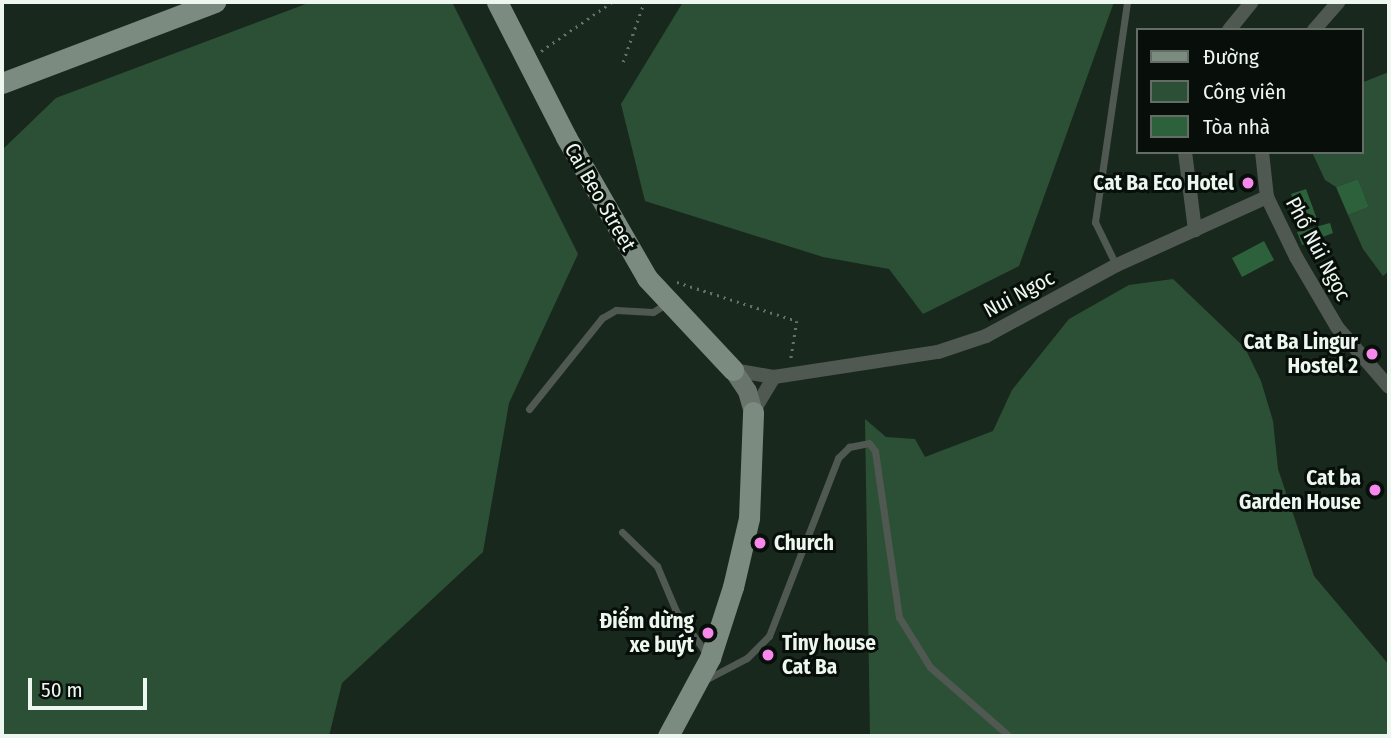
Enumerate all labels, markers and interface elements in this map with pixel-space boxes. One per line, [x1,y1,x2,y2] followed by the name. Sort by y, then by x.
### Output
[1136,28,1363,154] legend
[1203,44,1259,70] text: Đường
[1203,79,1286,105] text: Công viên
[1203,114,1270,140] text: Tòa nhà
[559,139,641,255] street label: Cai Beo Street
[1093,170,1234,196] place label: Cat Ba Eco Hotel
[1240,175,1256,191] marker: Cat Ba Eco Hotel
[1280,193,1356,305] street label: Phố Núi Ngọc
[979,265,1059,323] street label: Nui Ngoc
[1243,329,1358,379] place label: Cat Ba Lingur Hostel 2
[1364,346,1380,362] marker: Cat Ba Lingur Hostel 2
[1239,465,1361,515] place label: Cat ba Garden House
[1367,482,1383,498] marker: Cat ba Garden House
[774,530,834,556] place label: Church
[752,535,768,551] marker: Church
[599,608,694,658] place label: Điểm dừng xe buýt
[700,625,716,641] marker: Điểm dừng xe buýt
[782,630,876,680] place label: Tiny house Cat Ba
[760,647,776,663] marker: Tiny house Cat Ba
[32,664,150,708] scale bar
[41,677,83,703] text: 50 m

